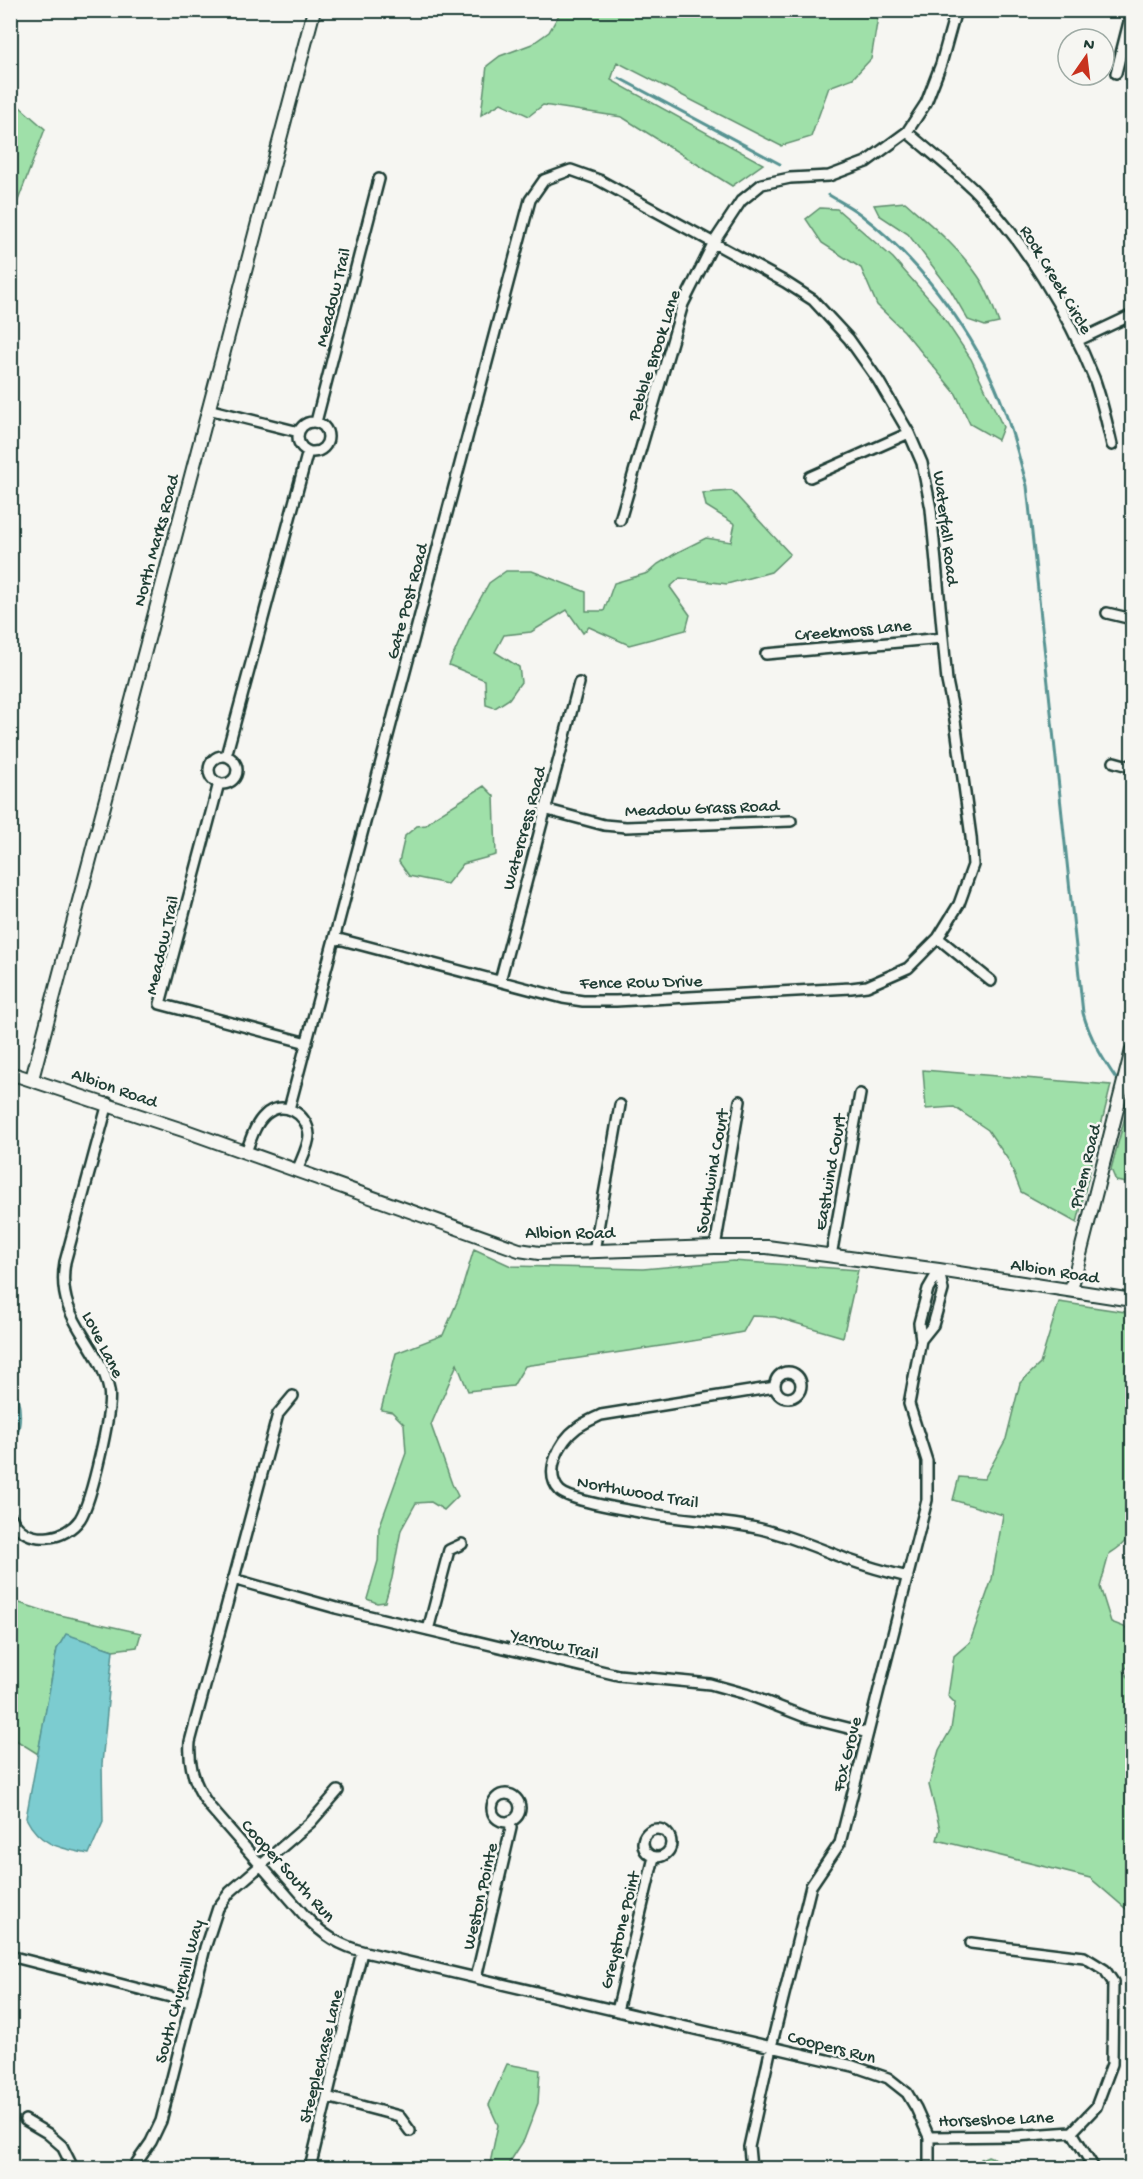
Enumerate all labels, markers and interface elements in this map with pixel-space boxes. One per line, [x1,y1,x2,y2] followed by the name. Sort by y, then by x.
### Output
[1056,27,1116,87] north arrow
[1081,35,1097,56] text: N
[1014,222,1096,339] street label: Rock Creek Circle
[312,246,357,349] street label: Meadow Trail
[624,287,687,425] street label: Pebble Brook Lane
[927,470,962,588] street label: Waterfall Road
[130,471,186,609] street label: North Marks Road
[383,540,434,662] street label: Gate Post Road
[794,616,913,647] street label: Creekmoss Lane
[499,763,552,893] street label: Watercress Road
[625,796,781,823] street label: Meadow Grass Road
[142,894,185,997] street label: Meadow Trail
[578,972,703,995] street label: Fence Row Drive
[68,1065,161,1114] street label: Albion Road
[692,1106,735,1235] street label: Southwind Court
[811,1111,852,1232] street label: Eastwind Court
[1066,1121,1107,1212] street label: Priem Road
[525,1224,616,1245] street label: Albion Road
[1009,1255,1102,1290] street label: Albion Road
[76,1308,128,1383] street label: Love Lane
[575,1472,700,1514] street label: Northwood Trail
[506,1625,601,1666] street label: Yarrow Trail
[829,1714,868,1795] street label: Fox Grove
[235,1816,339,1928] street label: Cooper South Run
[459,1840,504,1952] street label: Weston Pointe
[597,1868,647,1992] street label: Greystone Point
[151,1917,210,2066] street label: South Churchill Way
[296,1987,349,2126] street label: Steeplechase Lane
[785,2027,878,2070] street label: Coopers Run
[938,2108,1055,2133] street label: Horseshoe Lane

